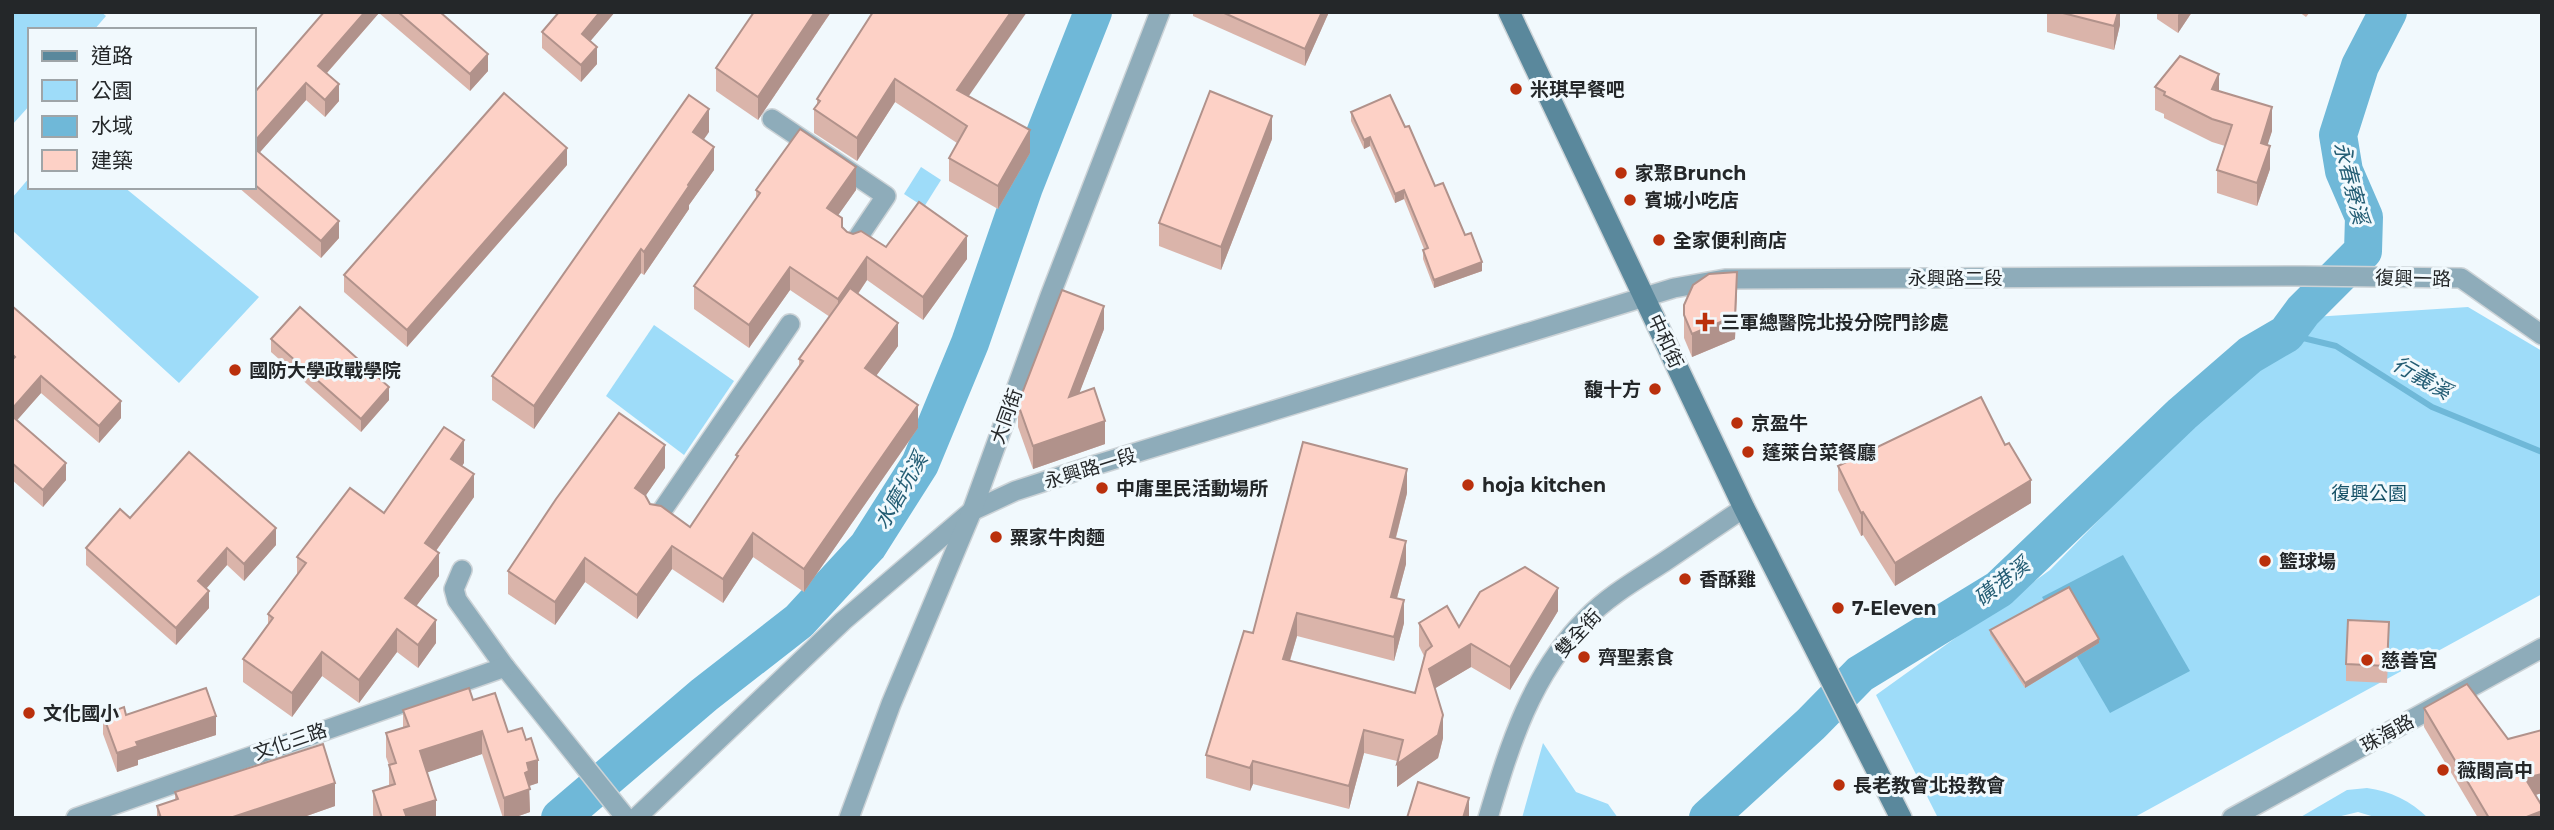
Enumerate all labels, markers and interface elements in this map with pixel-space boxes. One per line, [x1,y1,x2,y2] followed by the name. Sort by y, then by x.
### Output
[28,28,256,189] legend
[91,43,133,68] text: 道路
[91,78,133,103] text: 公園
[1530,78,1625,101] place label: 米琪早餐吧
[1508,81,1524,97] marker: 米琪早餐吧
[91,113,133,138] text: 水域
[2329,139,2375,230] water label: 永春寮溪
[91,148,133,173] text: 建築
[1635,162,1746,185] place label: 家聚Brunch
[1613,165,1629,181] marker: 家聚Brunch
[1644,189,1739,212] place label: 賓城小吃店
[1622,192,1638,208] marker: 賓城小吃店
[1673,229,1787,252] place label: 全家便利商店
[1651,232,1667,248] marker: 全家便利商店
[2375,266,2451,291] street label: 復興一路
[1907,267,2003,290] street label: 永興路二段
[1643,311,1688,372] street label: 中和街
[1721,311,1949,334] place label: 三軍總醫院北投分院門診處
[1695,312,1715,332] marker: 三軍總醫院北投分院門診處
[2389,351,2458,406] water label: 行義溪
[249,359,401,382] place label: 國防大學政戰學院
[227,362,243,378] marker: 國防大學政戰學院
[1584,378,1641,401] place label: 馥十方
[1647,381,1663,397] marker: 馥十方
[986,385,1027,447] street label: 大同街
[1751,412,1808,435] place label: 京盈牛
[1729,415,1745,431] marker: 京盈牛
[1762,441,1876,464] place label: 蓬萊台菜餐廳
[1041,444,1139,493] street label: 永興路一段
[1740,444,1756,460] marker: 蓬萊台菜餐廳
[869,446,934,533] water label: 水磨坑溪
[1482,474,1606,497] place label: hoja kitchen
[1116,477,1268,500] place label: 中庸里民活動場所
[1460,477,1476,493] marker: hoja kitchen
[1094,480,1110,496] marker: 中庸里民活動場所
[2331,482,2407,505] park label: 復興公園
[1010,526,1105,549] place label: 粟家牛肉麵
[988,529,1004,545] marker: 粟家牛肉麵
[2279,550,2336,573] place label: 籃球場
[1969,551,2037,611] water label: 磺港溪
[2257,553,2273,569] marker: 籃球場
[1699,568,1756,591] place label: 香酥雞
[1677,571,1693,587] marker: 香酥雞
[1852,597,1937,620] place label: 7-Eleven
[1830,600,1846,616] marker: 7-Eleven
[1551,605,1606,662] street label: 雙全街
[1598,646,1674,669] place label: 齊聖素食
[1576,649,1592,665] marker: 齊聖素食
[2381,649,2438,672] place label: 慈善宮
[2359,652,2375,668] marker: 慈善宮
[43,702,119,725] place label: 文化國小
[21,705,37,721] marker: 文化國小
[2357,710,2418,757] street label: 珠海路
[250,718,330,765] street label: 文化三路
[2457,759,2533,782] place label: 薇閣高中
[2435,762,2451,778] marker: 薇閣高中
[1853,774,2005,797] place label: 長老教會北投教會
[1831,777,1847,793] marker: 長老教會北投教會

